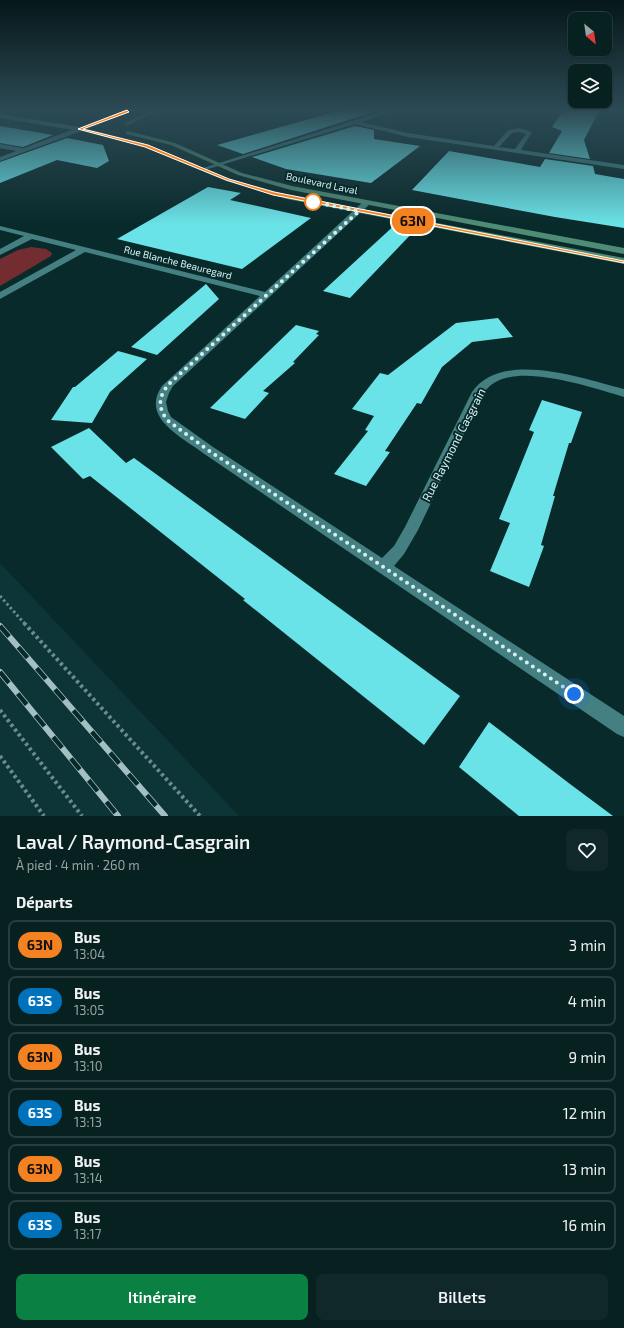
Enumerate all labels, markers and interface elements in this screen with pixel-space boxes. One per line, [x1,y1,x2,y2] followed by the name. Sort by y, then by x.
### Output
[568,12,612,56] north arrow
[568,12,612,108] map controls
[568,64,612,108] button: layers
[285,170,359,196] street label: Boulevard Laval
[304,193,322,211] unlabelled marker
[390,208,436,234] line badge: 63N
[400,212,426,229] text: 63N
[123,243,233,281] street label: Rue Blanche Beauregard
[418,386,488,503] street label: Rue Raymond Casgrain
[564,684,584,704] your location
[566,829,608,871] button: heart
[16,830,250,853] text: Laval / Raymond-Casgrain
[16,857,140,873] text: À pied · 4 min · 260 m
[16,893,73,911] text: Départs
[74,928,100,946] text: Bus
[27,936,53,953] text: 63N
[569,936,606,954] text: 3 min
[74,946,105,962] text: 13:04
[74,984,100,1002] text: Bus
[28,992,52,1009] text: 63S
[568,992,606,1010] text: 4 min
[74,1002,104,1018] text: 13:05
[74,1040,100,1058] text: Bus
[27,1048,53,1065] text: 63N
[568,1048,606,1066] text: 9 min
[74,1058,102,1074] text: 13:10
[74,1096,100,1114] text: Bus
[28,1104,52,1121] text: 63S
[563,1104,606,1122] text: 12 min
[74,1114,102,1130] text: 13:13
[74,1152,100,1170] text: Bus
[27,1160,53,1177] text: 63N
[563,1160,606,1178] text: 13 min
[74,1170,103,1186] text: 13:14
[74,1208,100,1226] text: Bus
[28,1216,52,1233] text: 63S
[563,1216,606,1234] text: 16 min
[74,1226,101,1242] text: 13:17
[16,1274,308,1320] button: Itinéraire
[316,1274,608,1320] button: Billets

